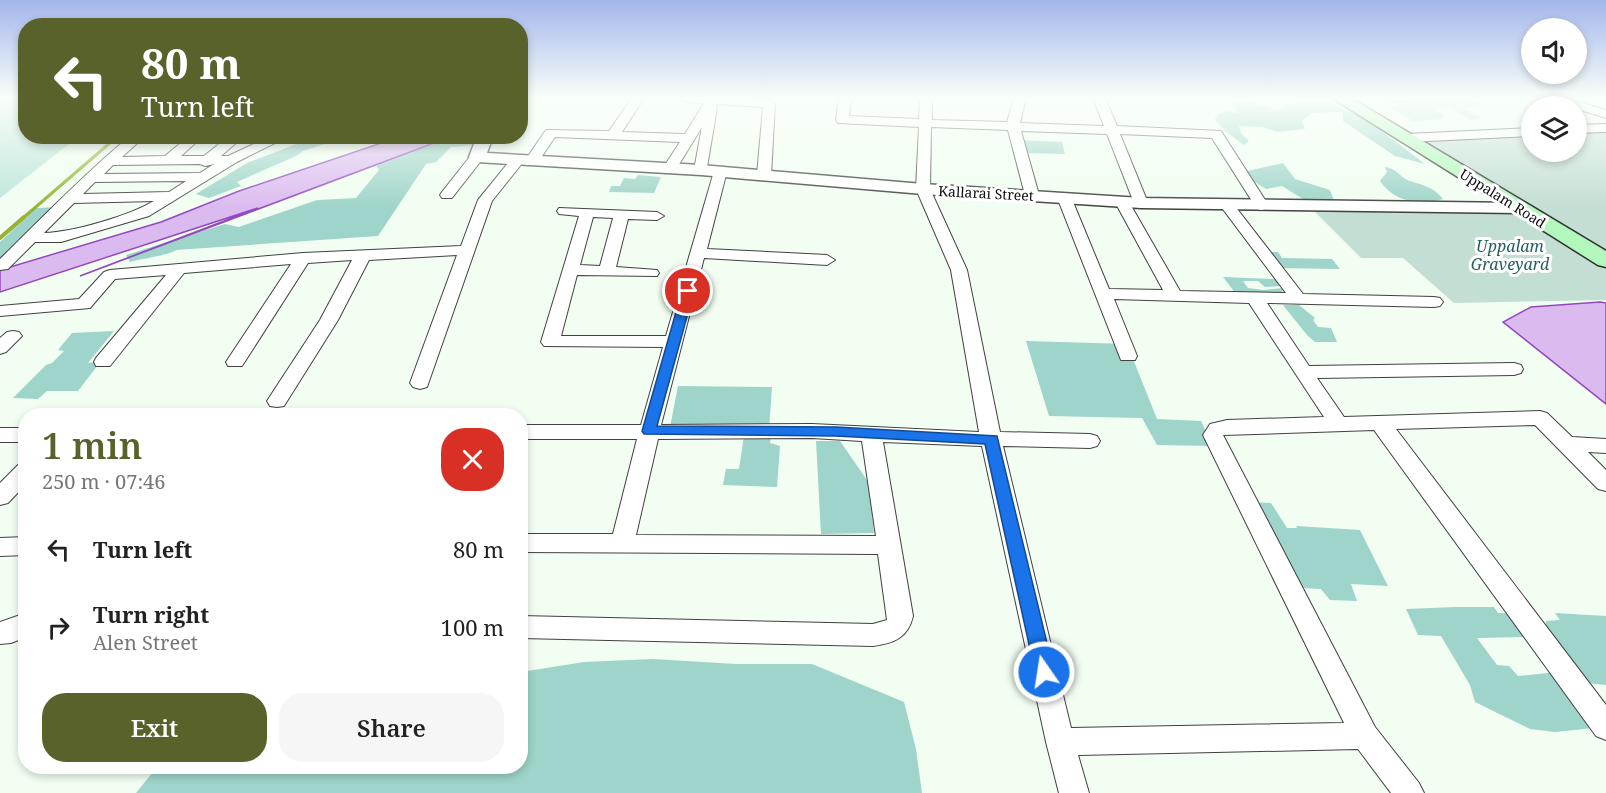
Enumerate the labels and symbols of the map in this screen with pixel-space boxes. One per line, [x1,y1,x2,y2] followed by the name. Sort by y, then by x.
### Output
[1456,164,1550,232] street label: Uppalam Road
[938,181,1034,205] street label: Kallarai Street
[1471,235,1550,275] park label: Uppalam Graveyard
[662,265,713,316] pin
[1012,640,1076,704] position arrow

